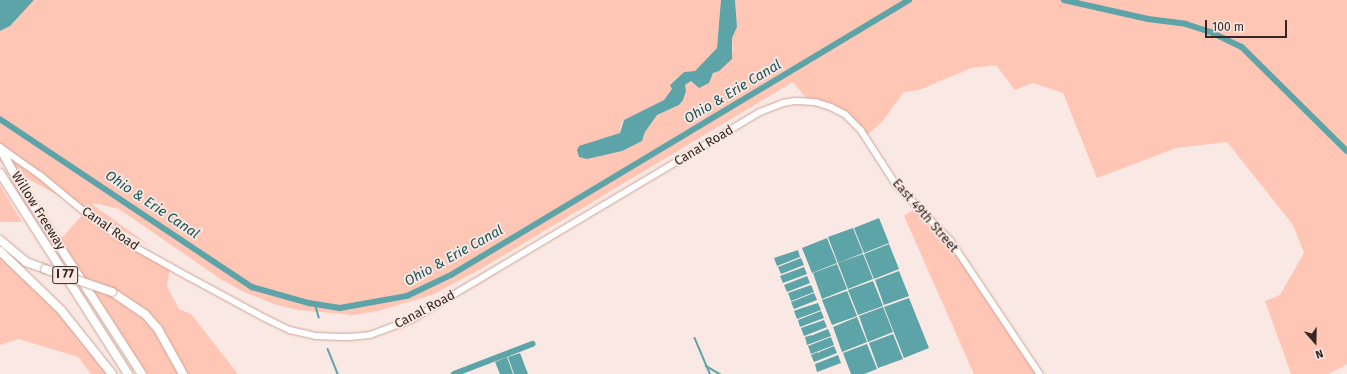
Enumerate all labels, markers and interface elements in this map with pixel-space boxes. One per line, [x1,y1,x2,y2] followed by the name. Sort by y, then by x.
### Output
[1207,12,1289,38] scale bar
[1212,20,1244,34] text: 100 m
[682,56,784,128] water label: Ohio & Erie Canal
[672,122,736,170] street label: Canal Road
[102,167,202,243] water label: Ohio & Erie Canal
[8,169,68,253] street label: Willow Freeway
[889,176,961,256] street label: East 49th Street
[78,204,142,254] street label: Canal Road
[402,222,506,290] water label: Ohio & Erie Canal
[52,265,78,285] road number: I 77
[392,288,458,332] street label: Canal Road
[1295,322,1335,362] north arrow
[1314,346,1325,361] text: N

